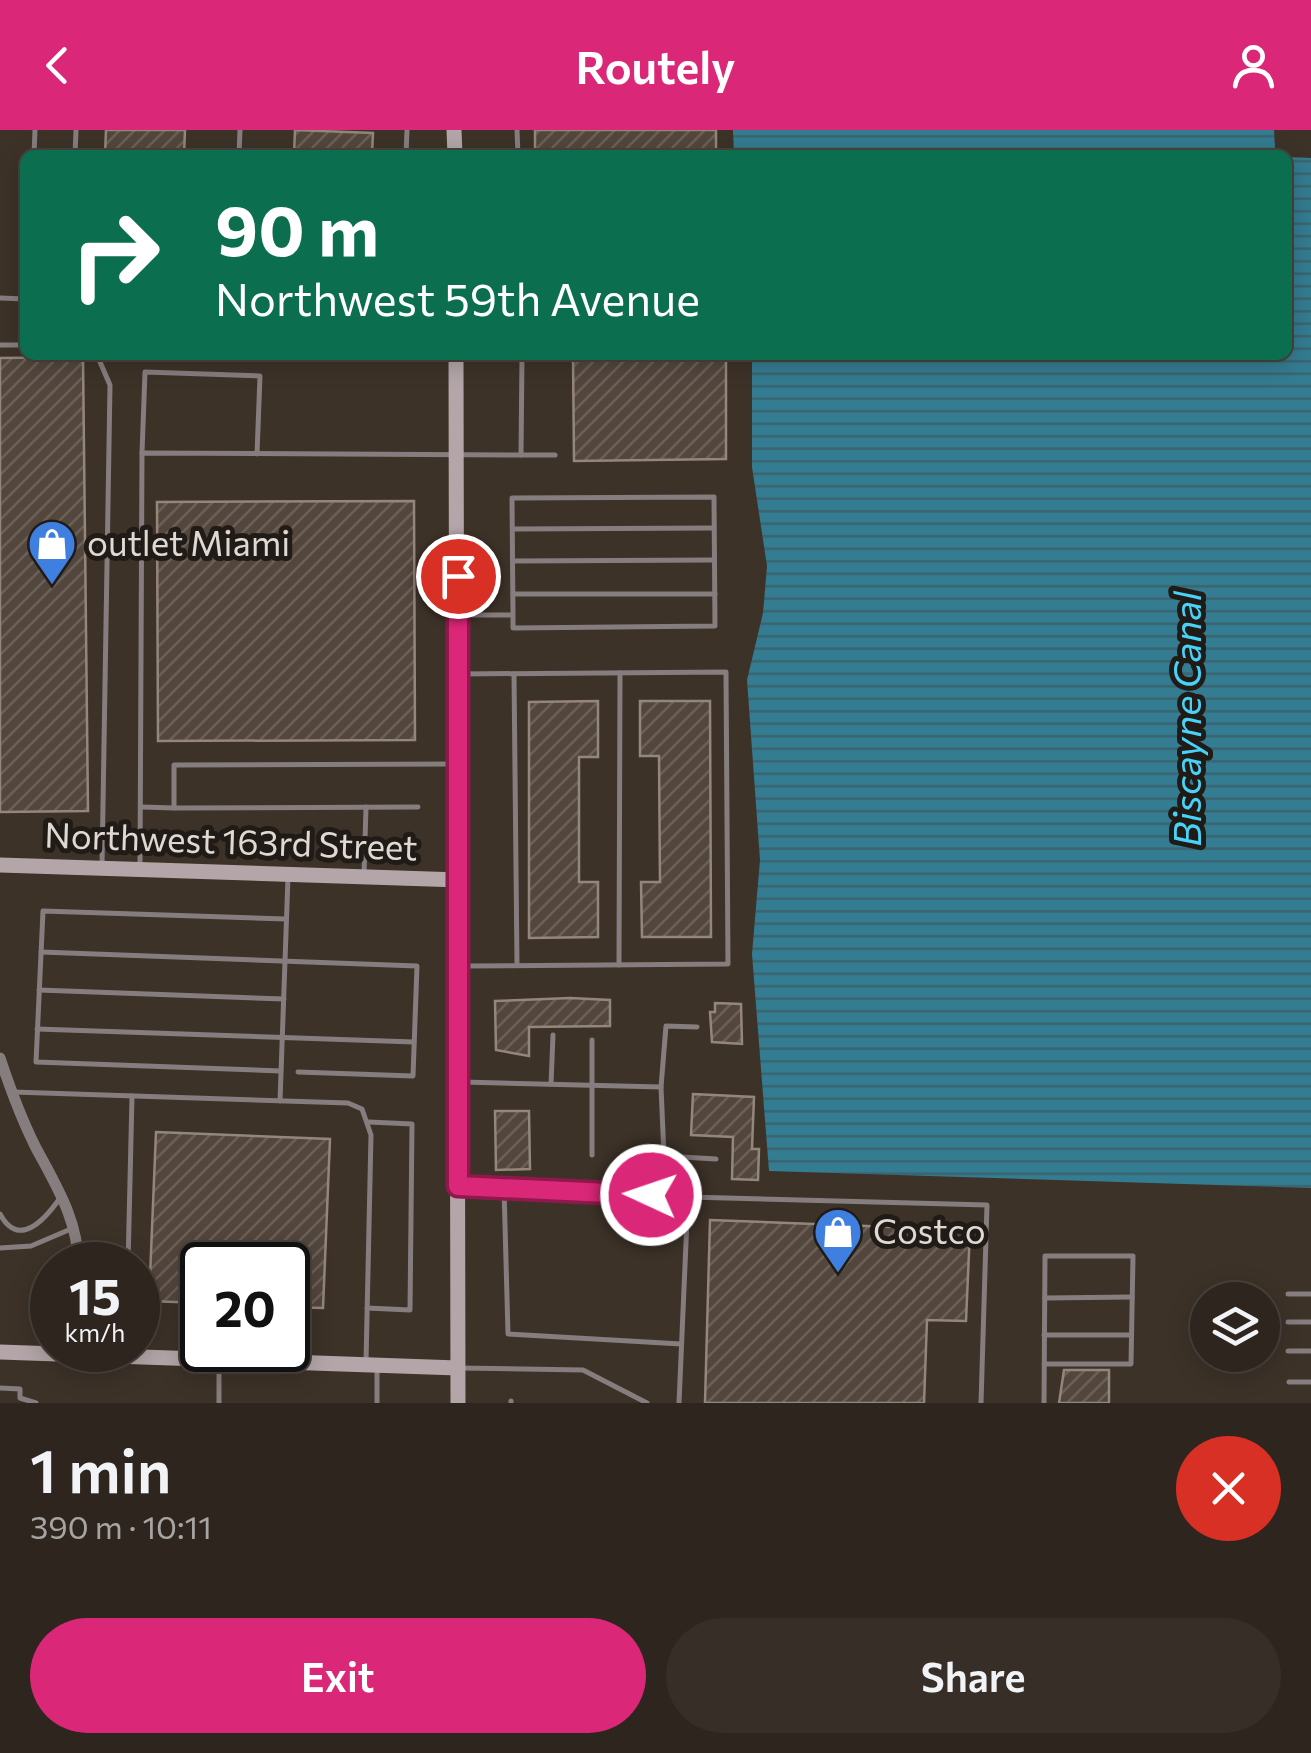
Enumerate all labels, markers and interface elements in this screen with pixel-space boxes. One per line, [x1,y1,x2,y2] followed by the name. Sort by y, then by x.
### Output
[30,38,85,93] icon: back
[575,38,736,93] text: Routely
[1226,38,1281,93] icon: person
[215,185,379,270] text: 90 m
[50,190,180,320] icon: right
[215,270,700,325] text: Northwest 59th Avenue
[26,518,78,586] shop icon: outlet Miami
[87,520,290,563] place label: outlet Miami
[416,534,501,619] pin
[431,549,486,604] icon: arrive
[1162,590,1209,847] water label: Biscayne Canal
[44,811,418,868] street label: Northwest 163rd Street
[599,1143,703,1247] position arrow
[812,1206,864,1274] shop icon: Costco
[873,1208,986,1251] place label: Costco
[180,1242,310,1372] speed limit sign: 20
[69,1264,121,1325] text: 15
[1190,1282,1280,1372] map controls
[1190,1282,1280,1372] button: layers
[65,1317,125,1347] text: km/h
[30,1432,171,1505] text: 1 min
[1176,1436,1281,1541] button: close
[30,1506,212,1546] text: 390 m · 10:11
[30,1618,646,1733] button: Exit
[666,1618,1281,1733] button: Share

